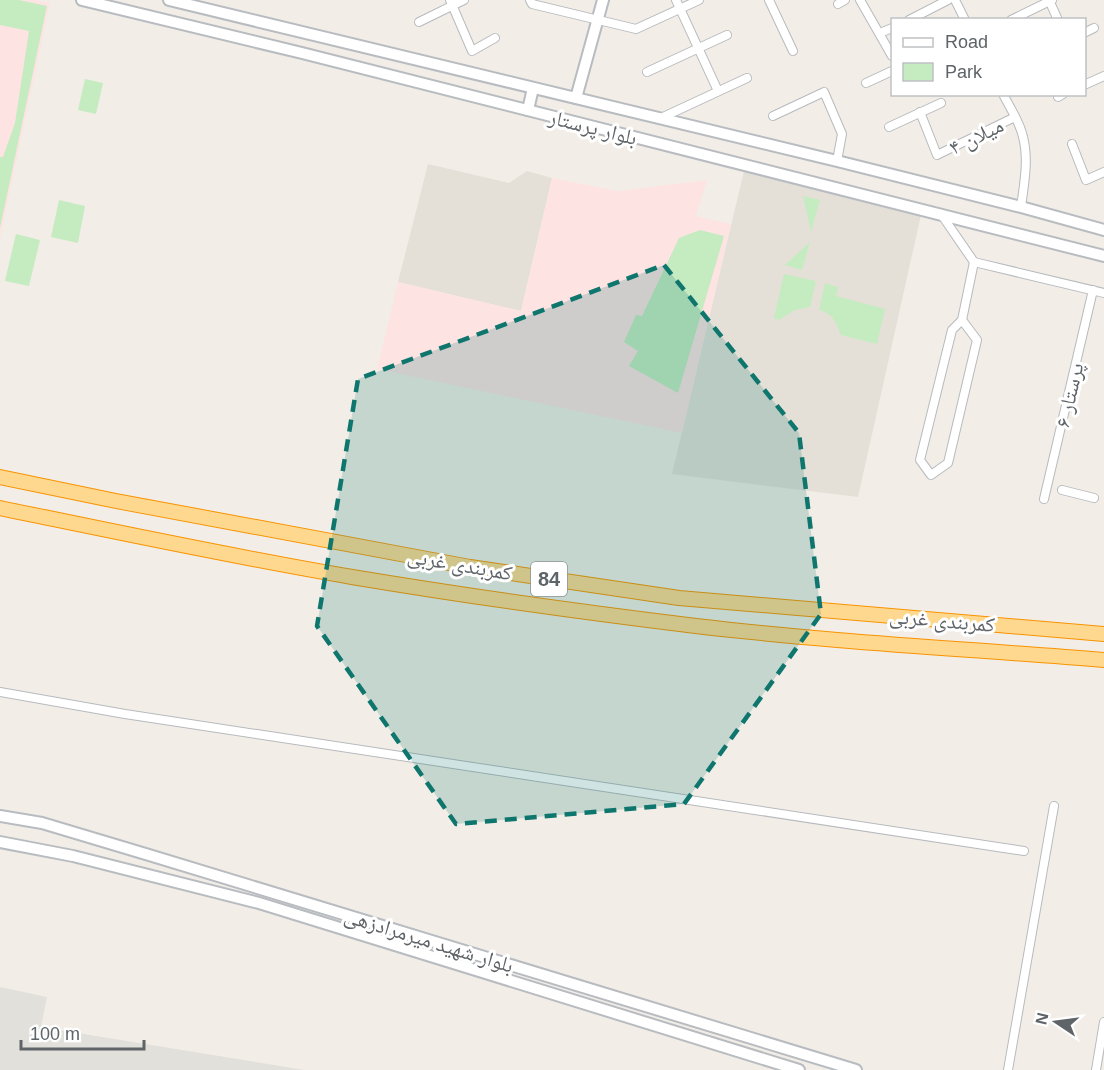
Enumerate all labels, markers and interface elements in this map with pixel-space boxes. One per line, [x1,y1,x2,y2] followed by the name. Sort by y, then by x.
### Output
[891,18,1086,96] legend
[945,32,988,52] text: Road
[945,62,983,82] text: Park
[545,105,640,150] street label: بلوار پرستار
[945,113,1007,160] street label: میلان ۴
[1050,360,1089,430] street label: پرستار ۶
[406,543,514,587] street label: کمربندی غربی
[531,562,567,596] road number: 84
[888,604,996,638] street label: کمربندی غربی
[341,903,516,979] street label: بلوار شهید میرمرادزهی
[1026,992,1086,1052] north arrow
[1032,1011,1051,1026] text: N
[21,1013,144,1051] scale bar
[30,1024,80,1044] text: 100 m

